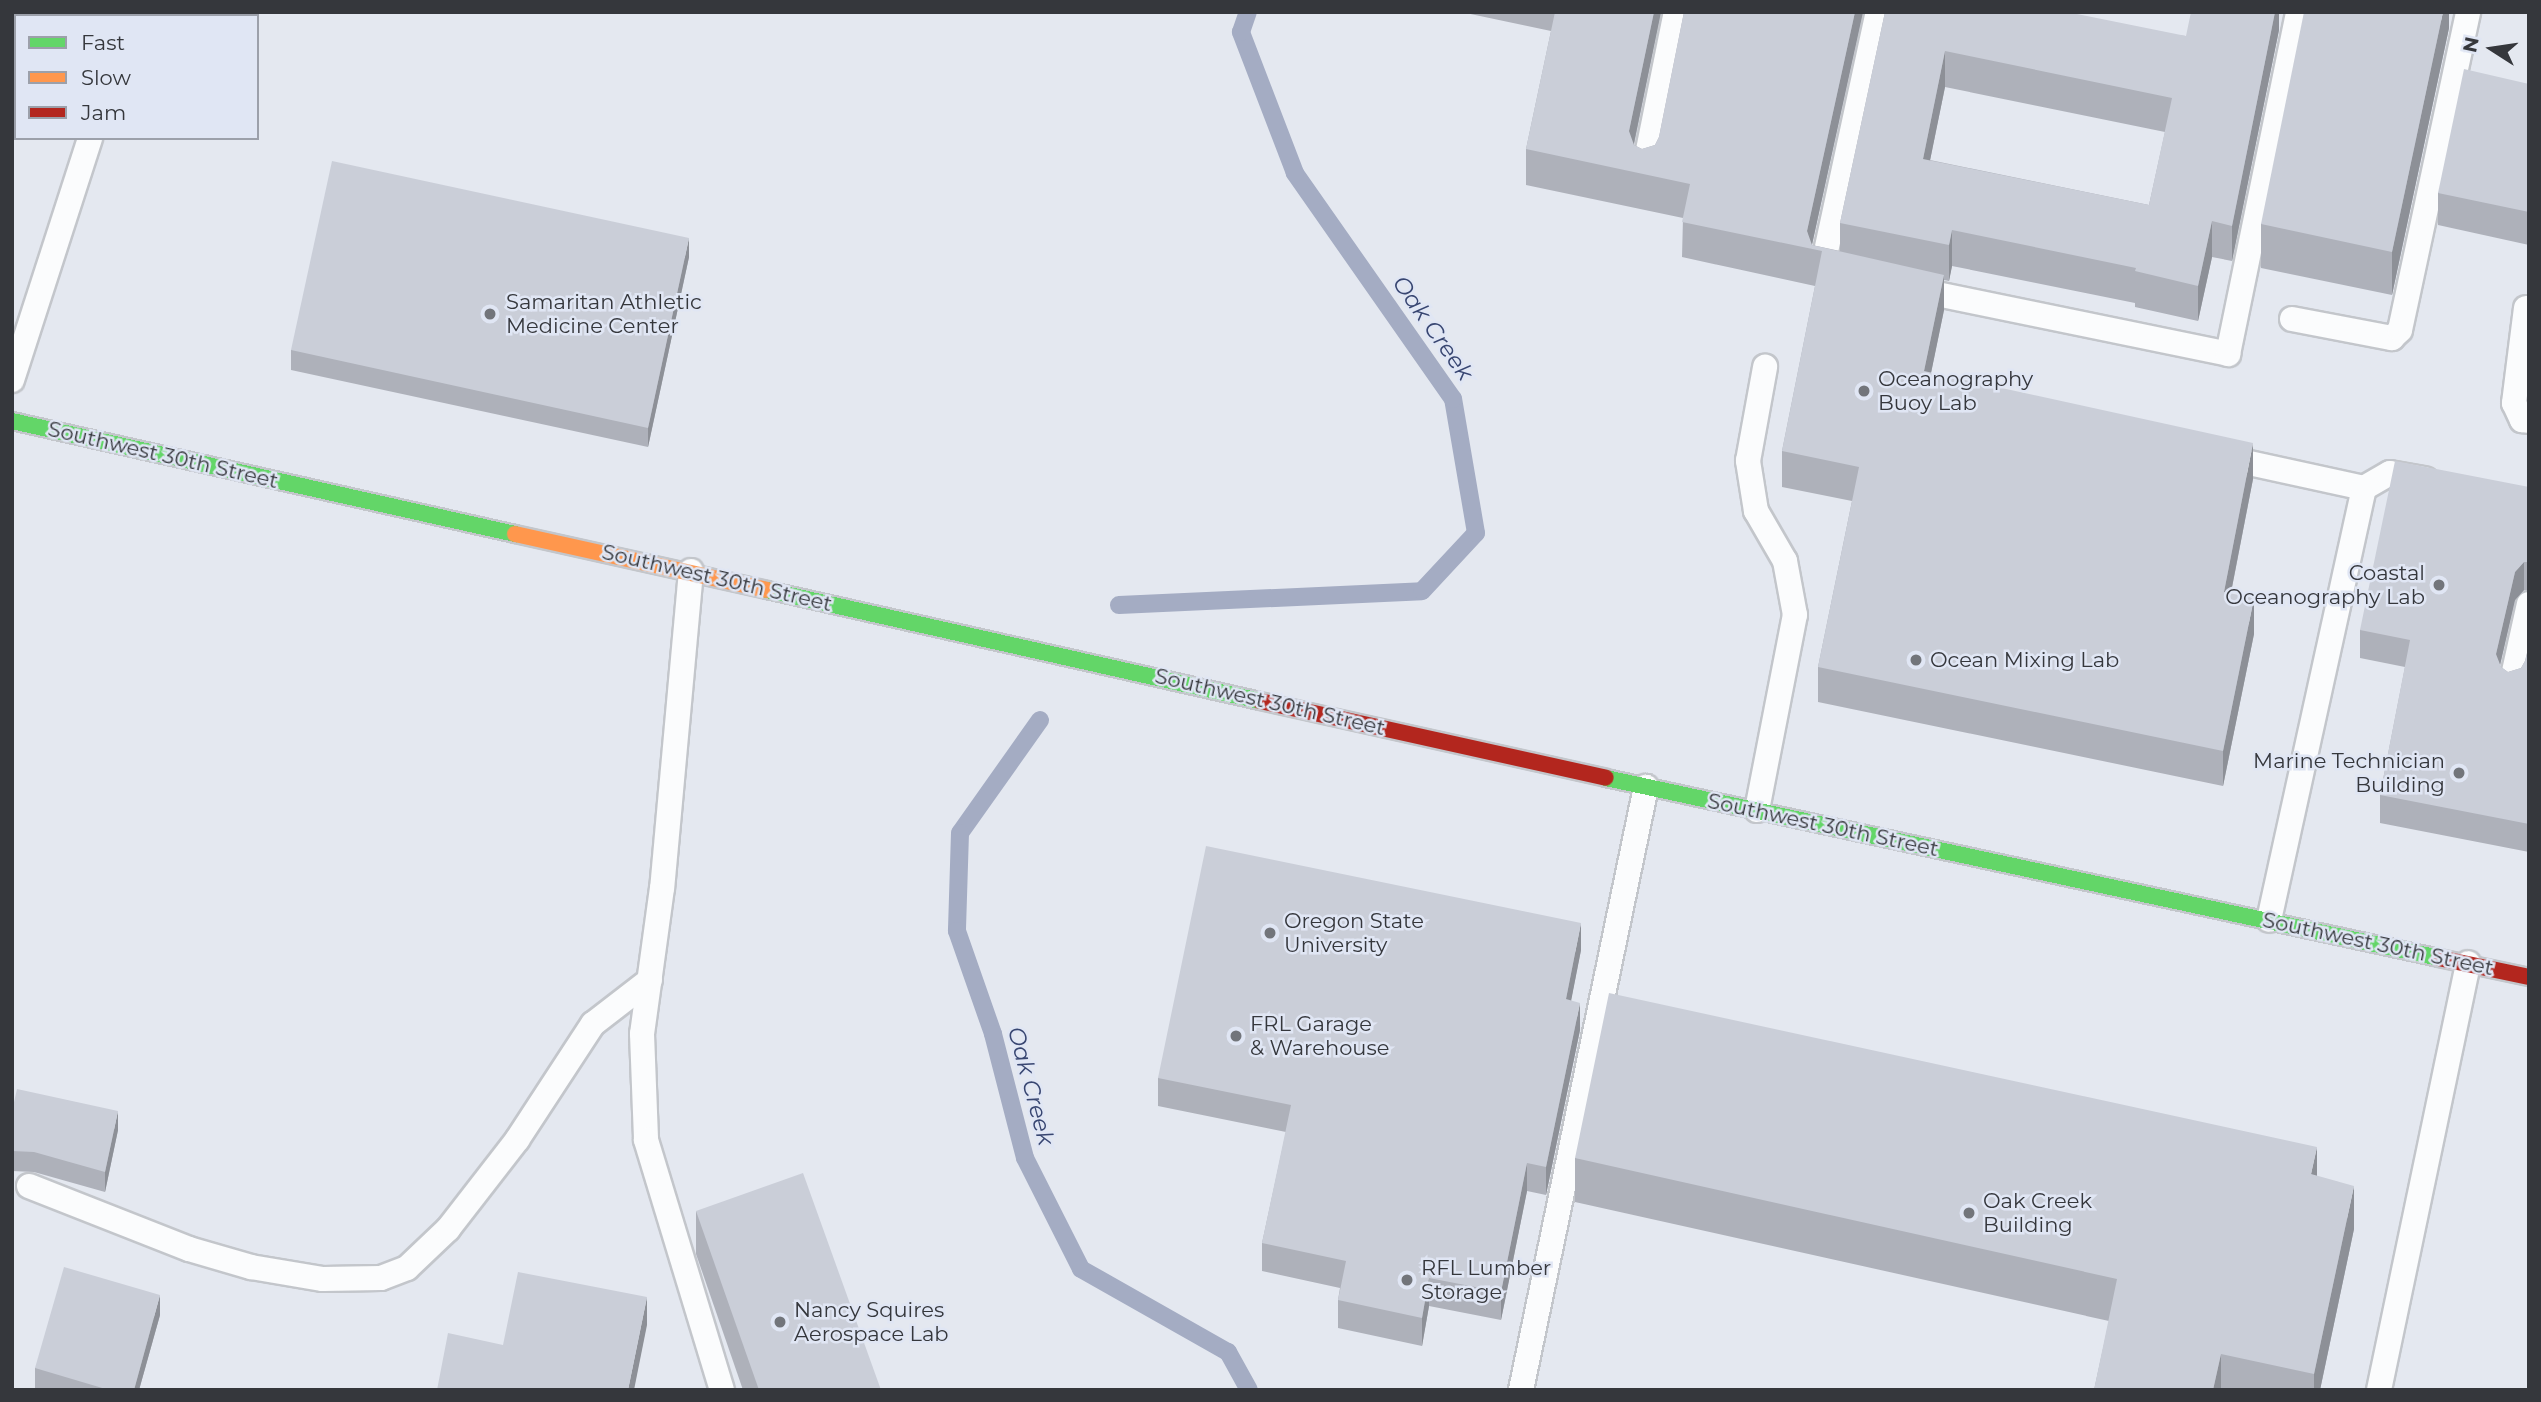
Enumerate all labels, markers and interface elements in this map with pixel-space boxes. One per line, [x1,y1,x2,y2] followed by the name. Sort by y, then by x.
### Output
[14,14,259,140] legend
[2457,14,2527,84] north arrow
[81,30,125,55] text: Fast
[2458,35,2484,54] text: N
[81,65,131,90] text: Slow
[81,100,126,125] text: Jam
[1387,270,1479,386] water label: Oak Creek
[506,289,702,339] place label: Samaritan Athletic Medicine Center
[480,304,500,324] marker: Samaritan Athletic Medicine Center
[1878,366,2033,416] place label: Oceanography Buoy Lab
[1856,383,1872,399] marker: Oceanography Buoy Lab
[45,416,281,494] street label: Southwest 30th Street
[599,539,835,617] street label: Southwest 30th Street
[2225,560,2425,610] place label: Coastal Oceanography Lab
[2431,577,2447,593] marker: Coastal Oceanography Lab
[1930,647,2119,673] place label: Ocean Mixing Lab
[1908,652,1924,668] marker: Ocean Mixing Lab
[1152,663,1388,741] street label: Southwest 30th Street
[2253,748,2445,798] place label: Marine Technician Building
[2451,765,2467,781] marker: Marine Technician Building
[1705,788,1941,862] street label: Southwest 30th Street
[2260,907,2496,981] street label: Southwest 30th Street
[1284,908,1424,958] place label: Oregon State University
[1262,925,1278,941] marker: Oregon State University
[1250,1011,1389,1061] place label: FRL Garage & Warehouse
[1002,1024,1060,1148] water label: Oak Creek
[1228,1028,1244,1044] marker: FRL Garage & Warehouse
[1983,1188,2092,1238] place label: Oak Creek Building
[1961,1205,1977,1221] marker: Oak Creek Building
[1421,1255,1551,1305] place label: RFL Lumber Storage
[1399,1272,1415,1288] marker: RFL Lumber Storage
[794,1297,949,1347] place label: Nancy Squires Aerospace Lab
[772,1314,788,1330] marker: Nancy Squires Aerospace Lab

